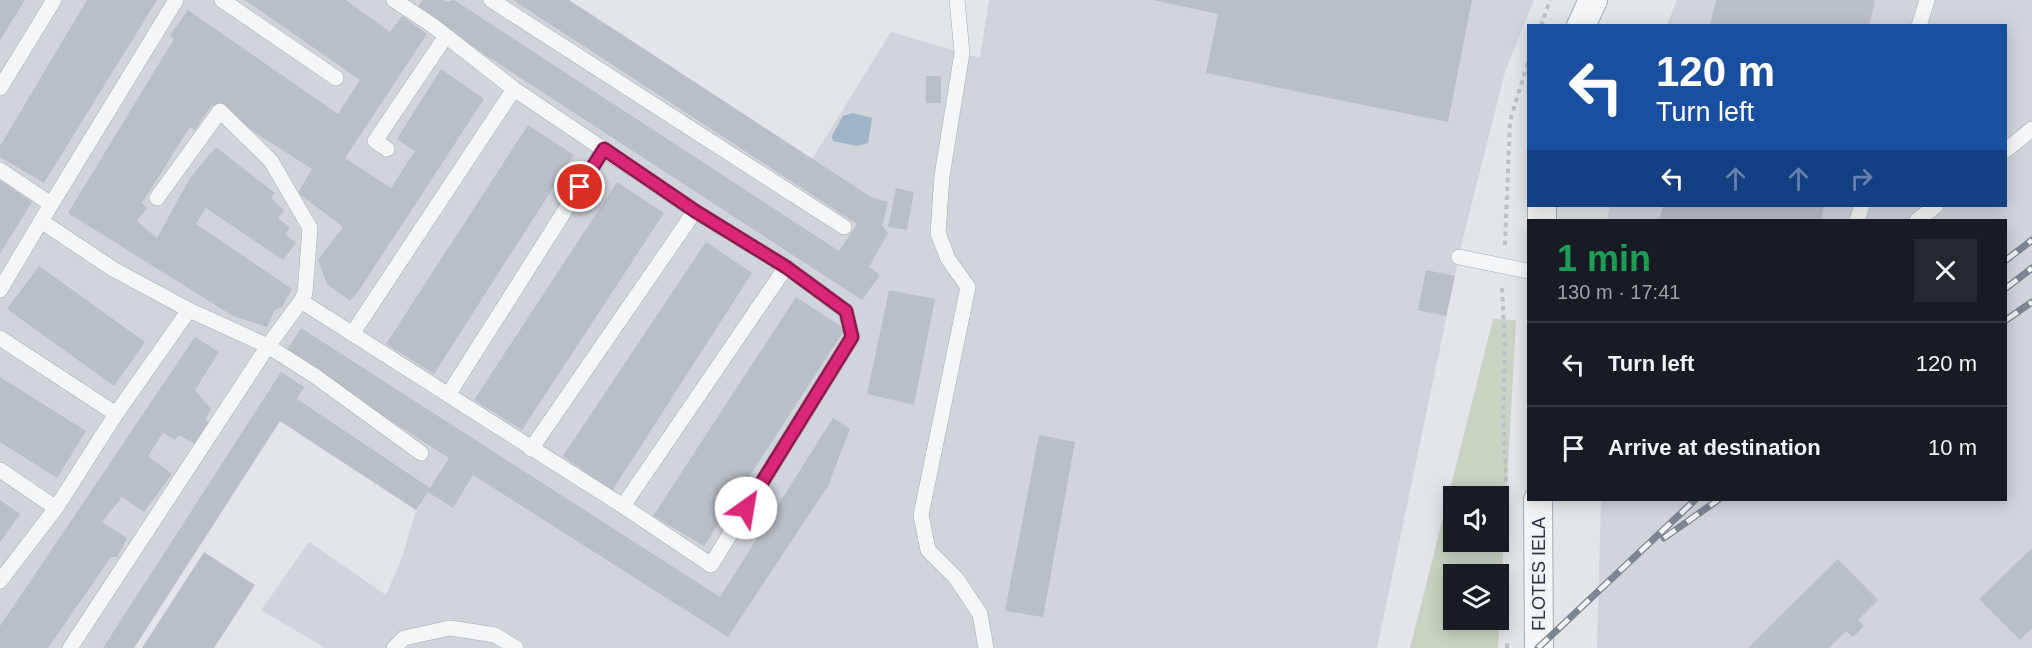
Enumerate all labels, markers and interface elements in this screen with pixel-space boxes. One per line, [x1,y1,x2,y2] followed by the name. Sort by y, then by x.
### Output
[1557,48,1635,126] icon: left
[1656,48,1775,95] text: 120 m
[1656,97,1754,127] text: Turn left
[554,161,605,212] pin
[1656,162,1689,195] icon: left
[1719,162,1752,195] icon: ahead
[1782,162,1815,195] icon: ahead
[1845,162,1878,195] icon: right
[563,170,596,203] icon: arrive
[1557,238,1651,279] text: 1 min
[1914,239,1977,302] button: close
[1557,281,1680,303] text: 130 m · 17:41
[1557,348,1590,381] icon: left
[1608,351,1694,376] text: Turn left
[1916,351,1977,376] text: 120 m
[1557,432,1590,465] icon: arrive
[1608,435,1821,460] text: Arrive at destination
[1928,435,1977,460] text: 10 m
[714,476,778,540] position arrow
[1443,486,1509,630] map controls
[1443,486,1509,552] button: sound
[1529,517,1549,631] street label: FLOTES IELA
[1443,564,1509,630] button: layers

